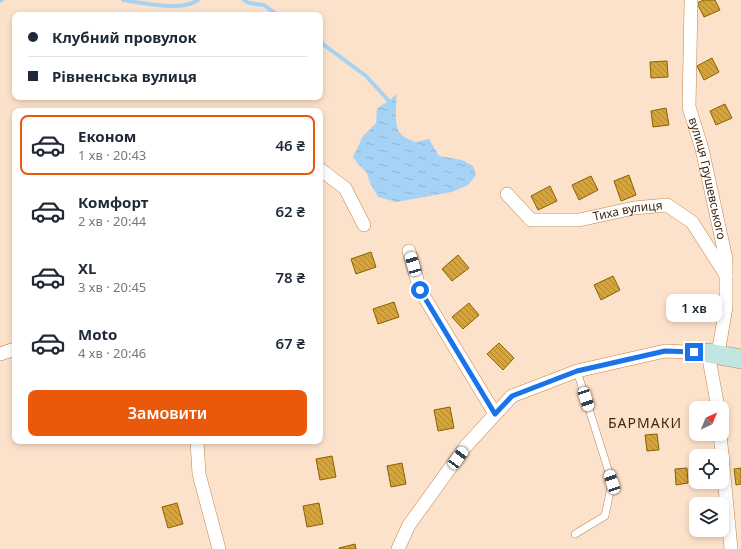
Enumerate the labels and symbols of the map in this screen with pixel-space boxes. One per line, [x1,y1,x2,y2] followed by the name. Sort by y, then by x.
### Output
[685,115,731,241] street label: вулиця Грушевського
[591,196,663,225] street label: Тиха вулиця
[404,251,422,277] car
[411,281,429,299] route start
[666,294,722,322] callout: 1 хв
[685,343,703,361] route end
[577,386,595,412] car
[689,401,729,441] north arrow
[608,413,682,432] district label: БАРМАКИ
[446,445,470,471] car
[603,469,621,495] car

